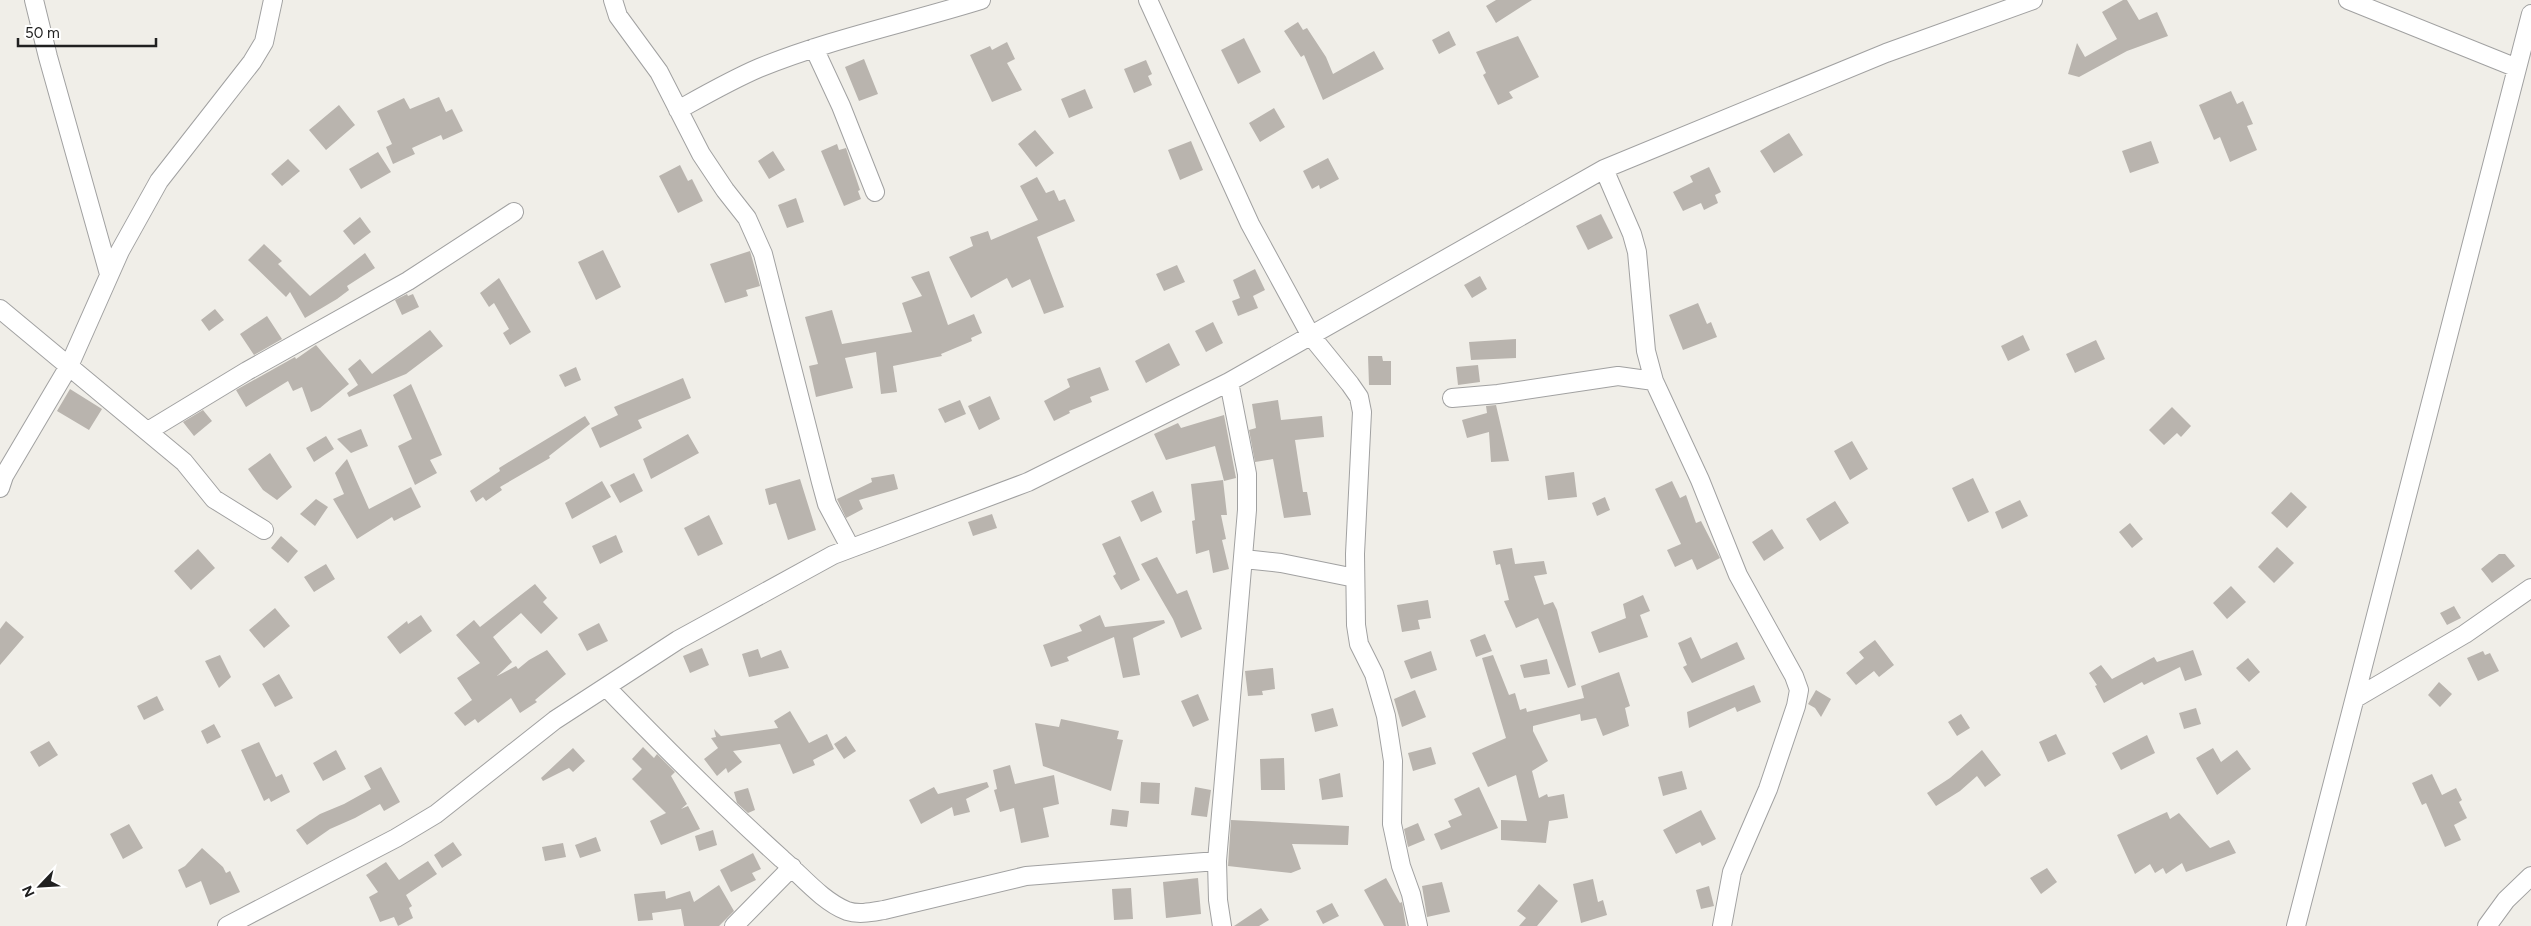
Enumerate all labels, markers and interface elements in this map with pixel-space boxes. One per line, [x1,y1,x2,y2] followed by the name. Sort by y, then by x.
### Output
[18,15,155,47] scale bar
[25,24,60,42] text: 50 m
[15,861,65,911] north arrow
[19,883,39,900] text: N

